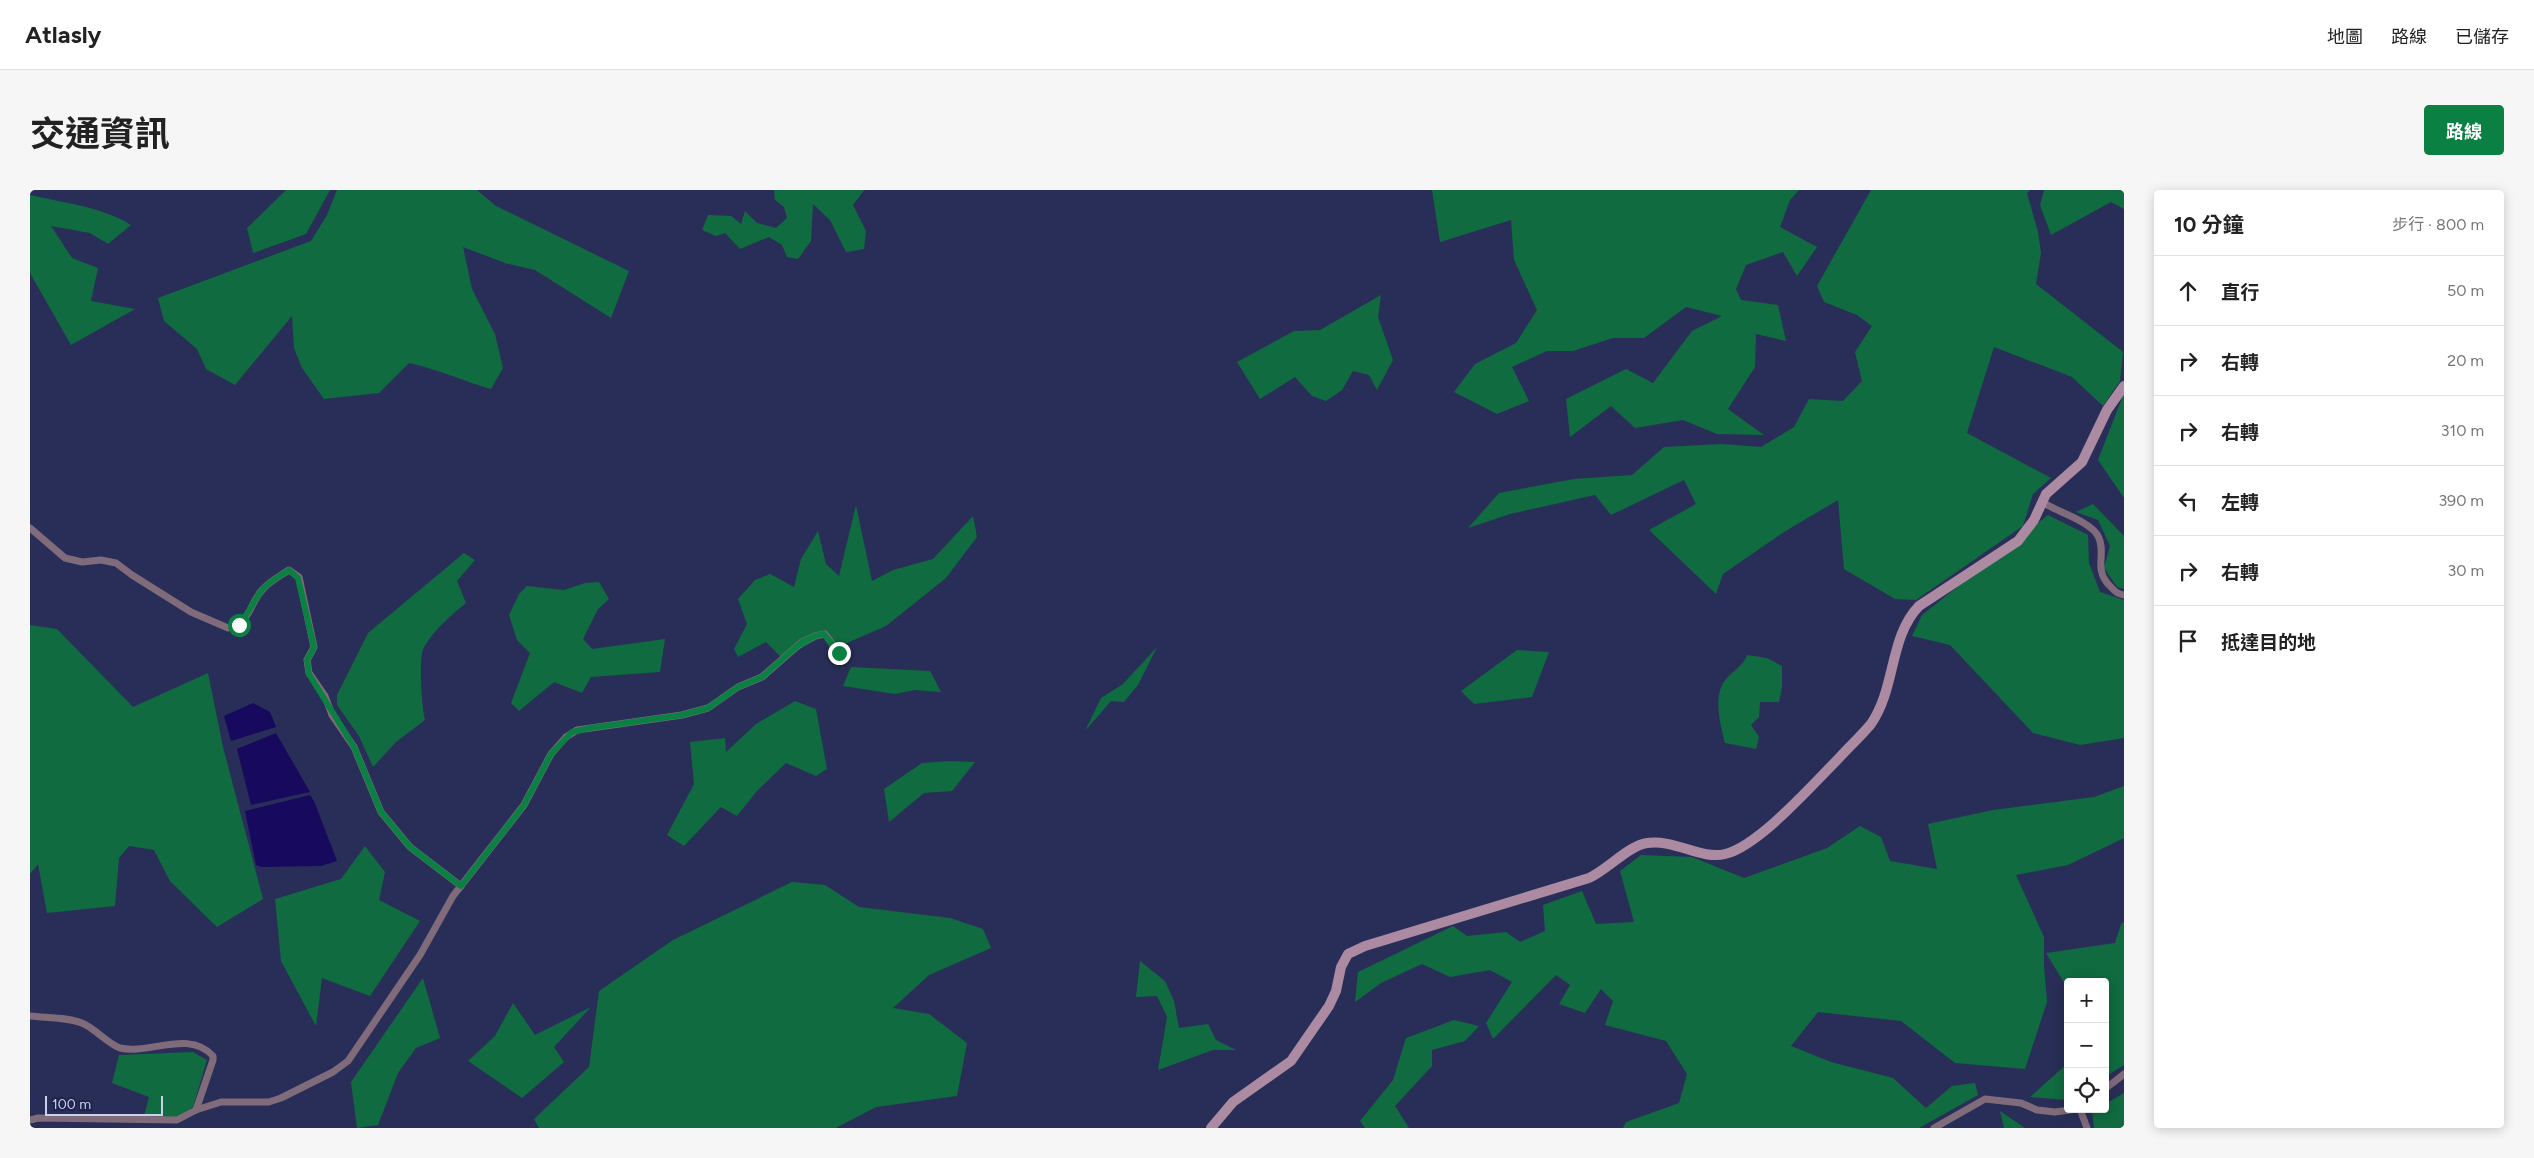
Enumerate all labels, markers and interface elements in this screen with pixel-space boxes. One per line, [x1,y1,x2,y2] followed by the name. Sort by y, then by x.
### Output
[25,20,101,49] text: Atlasly
[2327,26,2363,48] text: 地圖
[2391,26,2427,48] text: 路線
[2455,26,2509,48] text: 已儲存
[2424,105,2504,155] button: 路線
[30,113,170,155] text: 交通資訊
[2174,212,2243,237] text: 10 分鐘
[2392,215,2484,234] text: 步行 · 800 m
[2174,277,2202,305] icon: ahead
[2221,281,2259,304] text: 直行
[2447,281,2484,300] text: 50 m
[2174,347,2202,375] icon: right
[2221,351,2259,374] text: 右轉
[2447,351,2484,370] text: 20 m
[2174,417,2202,445] icon: right
[2221,421,2259,444] text: 右轉
[2441,421,2484,440] text: 310 m
[2174,487,2202,515] icon: left
[2221,491,2259,514] text: 左轉
[2438,491,2484,510] text: 390 m
[2174,557,2202,585] icon: right
[2221,561,2259,584] text: 右轉
[2447,561,2484,580] text: 30 m
[228,614,251,637] route start
[2174,627,2202,655] icon: arrive
[2221,631,2316,654] text: 抵達目的地
[828,642,851,665] route end
[2064,978,2109,1113] map controls
[2064,978,2109,1023] button: +
[2064,1023,2109,1068] button: −
[2064,1068,2109,1113] button: locate
[45,1093,162,1116] scale bar
[52,1096,91,1113] text: 100 m

